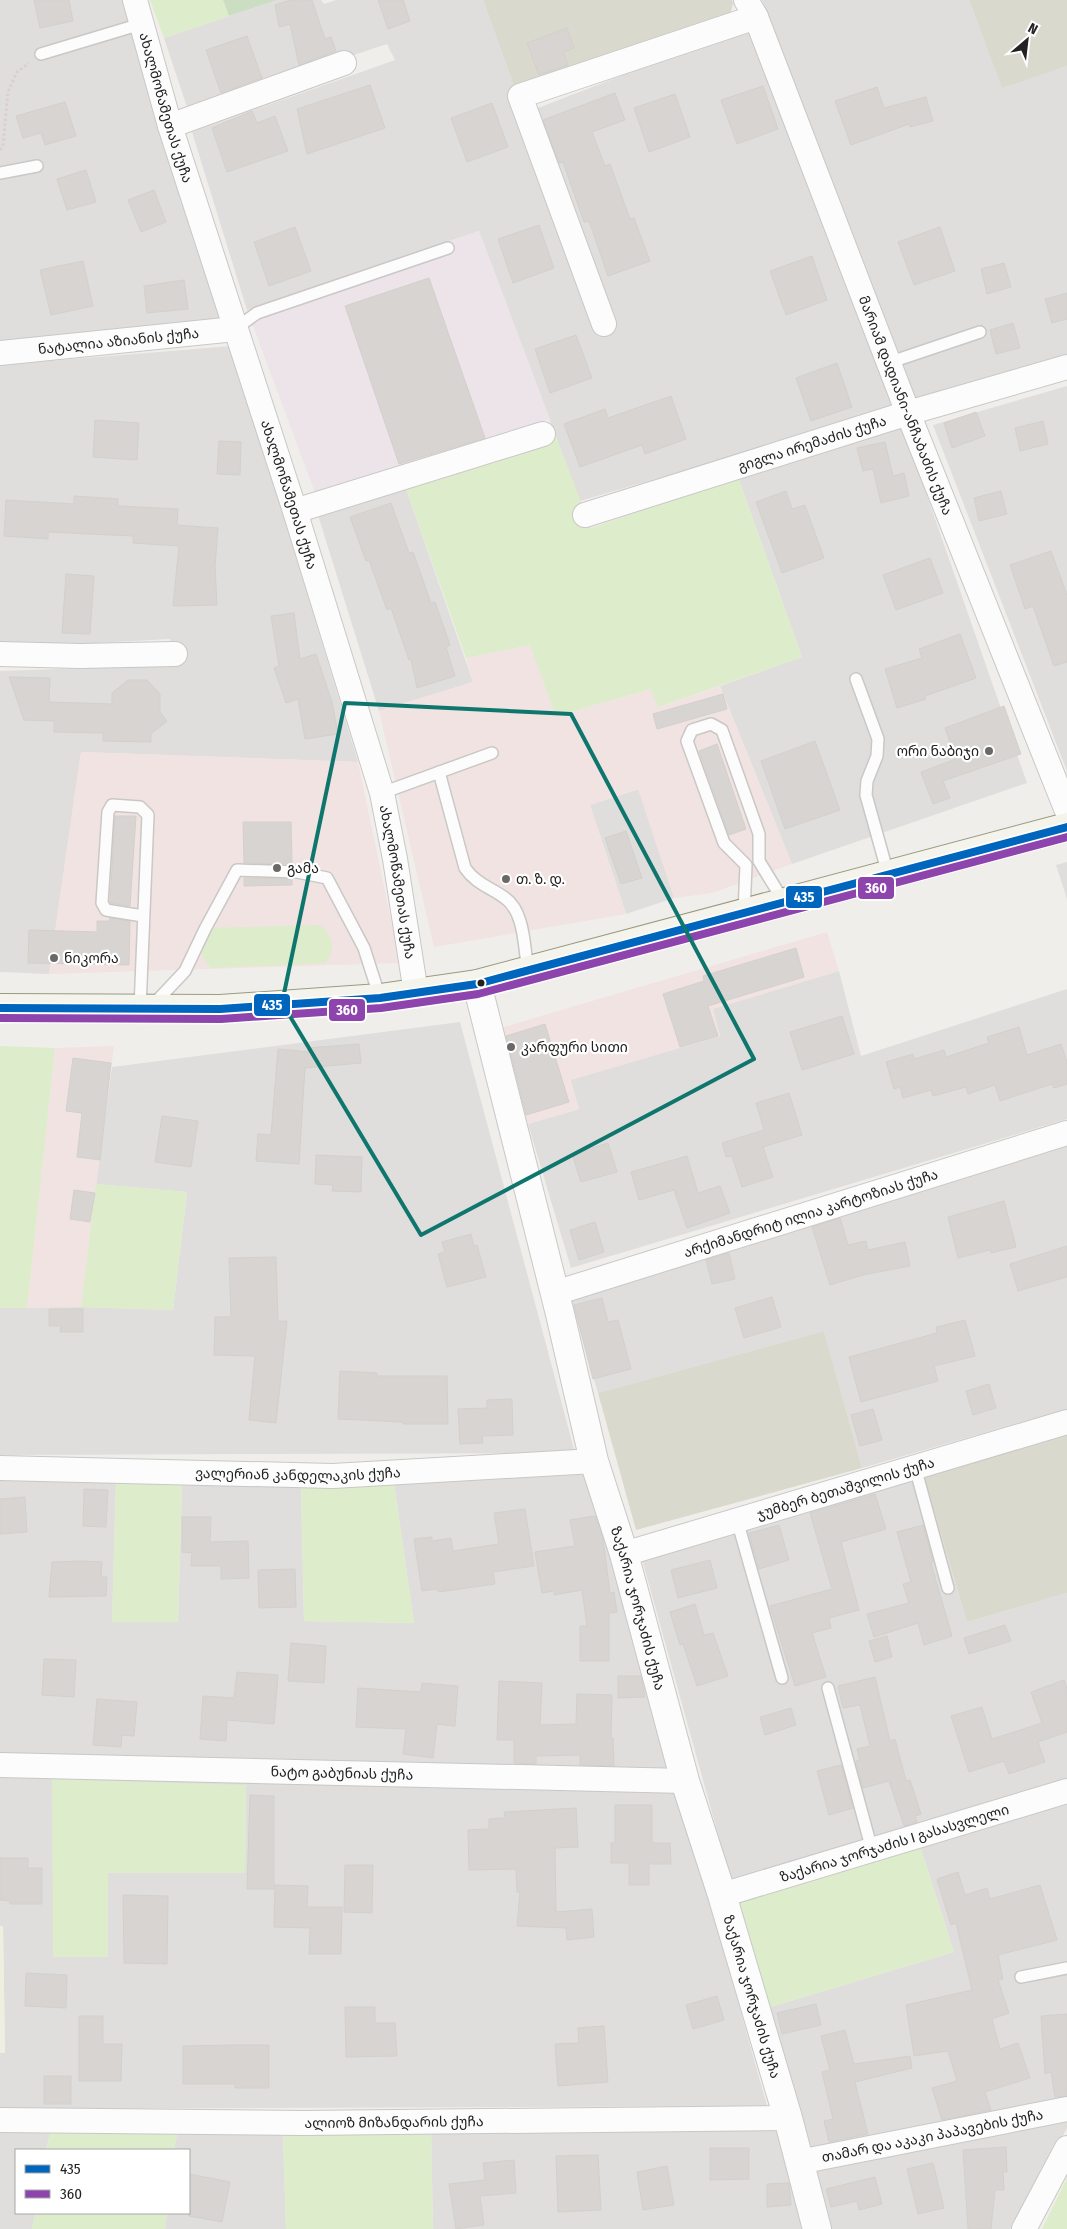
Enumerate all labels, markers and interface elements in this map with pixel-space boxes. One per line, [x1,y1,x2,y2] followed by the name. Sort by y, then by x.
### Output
[1002,15,1052,65] north arrow
[1025,19,1041,38] text: N
[136,30,196,185] street label: ახალმოწამეთას ქუჩა
[855,293,956,518] street label: მარიამ დადიანი-ანჩაბაძის ქუჩა
[37,324,200,358] street label: ნატალია აზიანის ქუჩა
[736,412,888,475] street label: გიგლა ირემაძის ქუჩა
[257,417,321,571] street label: ახალმოწამეთას ქუჩა
[897,743,979,760] place label: ორი ნაბიჯი
[983,745,995,757] marker: ორი ნაბიჯი
[376,803,419,960] street label: ახალმოწამეთას ქუჩა
[287,860,319,877] place label: გამა
[271,862,283,874] marker: გამა
[516,871,565,888] place label: თ. ზ. დ.
[500,873,512,885] marker: თ. ზ. დ.
[857,876,895,900] line badge: 360
[864,880,887,897] text: 360
[785,885,823,909] line badge: 435
[794,889,814,906] text: 435
[64,950,119,967] place label: ნიკორა
[48,952,60,964] marker: ნიკორა
[476,978,486,988] unlabelled marker
[253,993,291,1017] line badge: 435
[262,997,282,1014] text: 435
[328,998,366,1022] line badge: 360
[335,1002,358,1019] text: 360
[521,1039,628,1056] place label: კარფური სითი
[505,1041,517,1053] marker: კარფური სითი
[682,1165,940,1261] street label: არქიმანდრიტ ილია კარტოზიას ქუჩა
[754,1454,936,1523] street label: ჯუმბერ ბეთაშვილის ქუჩა
[195,1464,401,1485] street label: ვალერიან კანდელაკის ქუჩა
[607,1524,669,1692] street label: ზაქარია ჯორჯაძის ქუჩა
[270,1763,413,1783] street label: ნატო გაბუნიას ქუჩა
[778,1801,1011,1886] street label: ზაქარია ჯორჯაძის I გასასვლელი
[720,1913,784,2080] street label: ზაქარია ჯორჯაძის ქუჩა
[820,2105,1045,2166] street label: თამარ და აკაკი პაპავების ქუჩა
[304,2113,484,2131] street label: ალიოზ მიზანდარის ქუჩა
[15,2149,190,2214] legend
[60,2160,81,2178] text: 435
[60,2185,82,2203] text: 360

